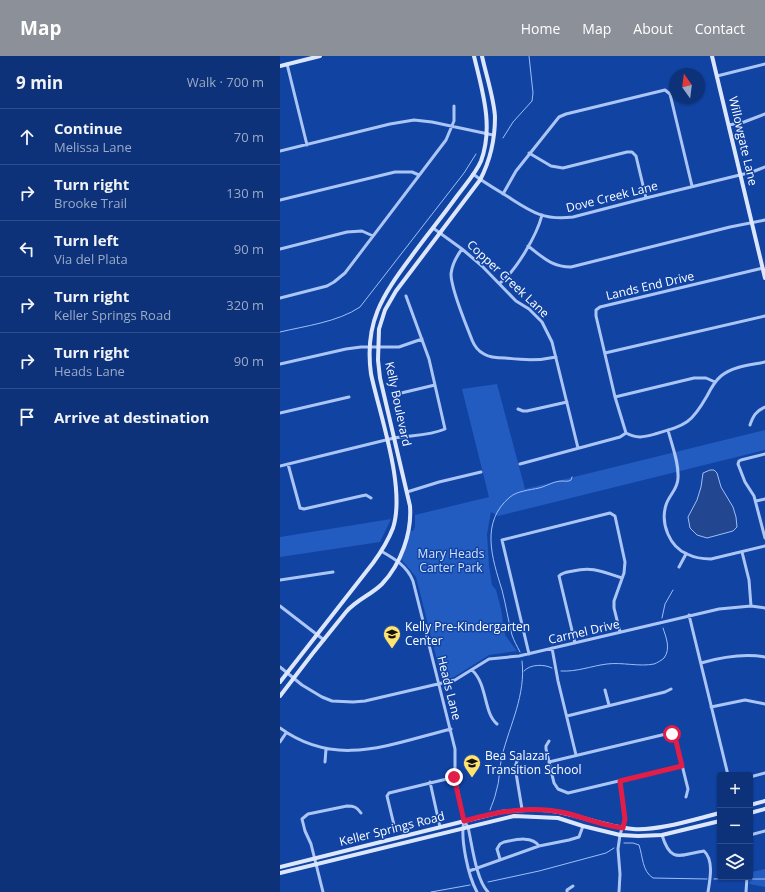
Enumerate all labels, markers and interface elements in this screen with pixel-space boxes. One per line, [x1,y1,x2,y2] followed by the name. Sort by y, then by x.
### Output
[20,15,61,41] text: Map
[521,19,560,38] text: Home
[582,19,611,38] text: Map
[633,19,673,38] text: About
[695,19,745,38] text: Contact
[669,68,705,104] north arrow
[16,71,63,94] text: 9 min
[187,73,264,91] text: Walk · 700 m
[725,95,762,187] street label: Willowgate Lane
[54,118,122,138] text: Continue
[16,126,38,148] icon: ahead
[234,128,264,146] text: 70 m
[54,138,132,156] text: Melissa Lane
[54,174,129,194] text: Turn right
[564,177,660,216] street label: Dove Creek Lane
[16,182,38,204] icon: right
[226,184,264,202] text: 130 m
[54,194,127,212] text: Brooke Trail
[54,230,119,250] text: Turn left
[464,236,553,321] street label: Copper Creek Lane
[16,238,38,260] icon: left
[234,240,264,258] text: 90 m
[54,250,128,268] text: Via del Plata
[604,267,696,304] street label: Lands End Drive
[54,286,129,306] text: Turn right
[16,294,38,316] icon: right
[226,296,264,314] text: 320 m
[54,306,171,324] text: Keller Springs Road
[54,342,129,362] text: Turn right
[16,350,38,372] icon: right
[234,352,264,370] text: 90 m
[381,360,416,448] street label: Kelly Boulevard
[54,362,125,380] text: Heads Lane
[16,406,38,428] icon: arrive
[54,407,209,427] text: Arrive at destination
[418,545,485,576] park label: Mary Heads Carter Park
[547,615,621,648] street label: Carmel Drive
[405,618,530,649] place label: Kelly Pre-Kindergarten Center
[382,624,402,649] school or university icon: Kelly Pre-Kindergarten Center
[433,654,466,722] street label: Heads Lane
[663,725,681,743] route start
[485,747,581,778] place label: Bea Salazar Transition School
[462,753,482,778] school or university icon: Bea Salazar Transition School
[445,768,463,786] route end
[717,772,753,880] map controls
[717,772,753,808] button: +
[337,807,446,850] street label: Keller Springs Road
[717,808,753,844] button: −
[717,844,753,880] button: layers

